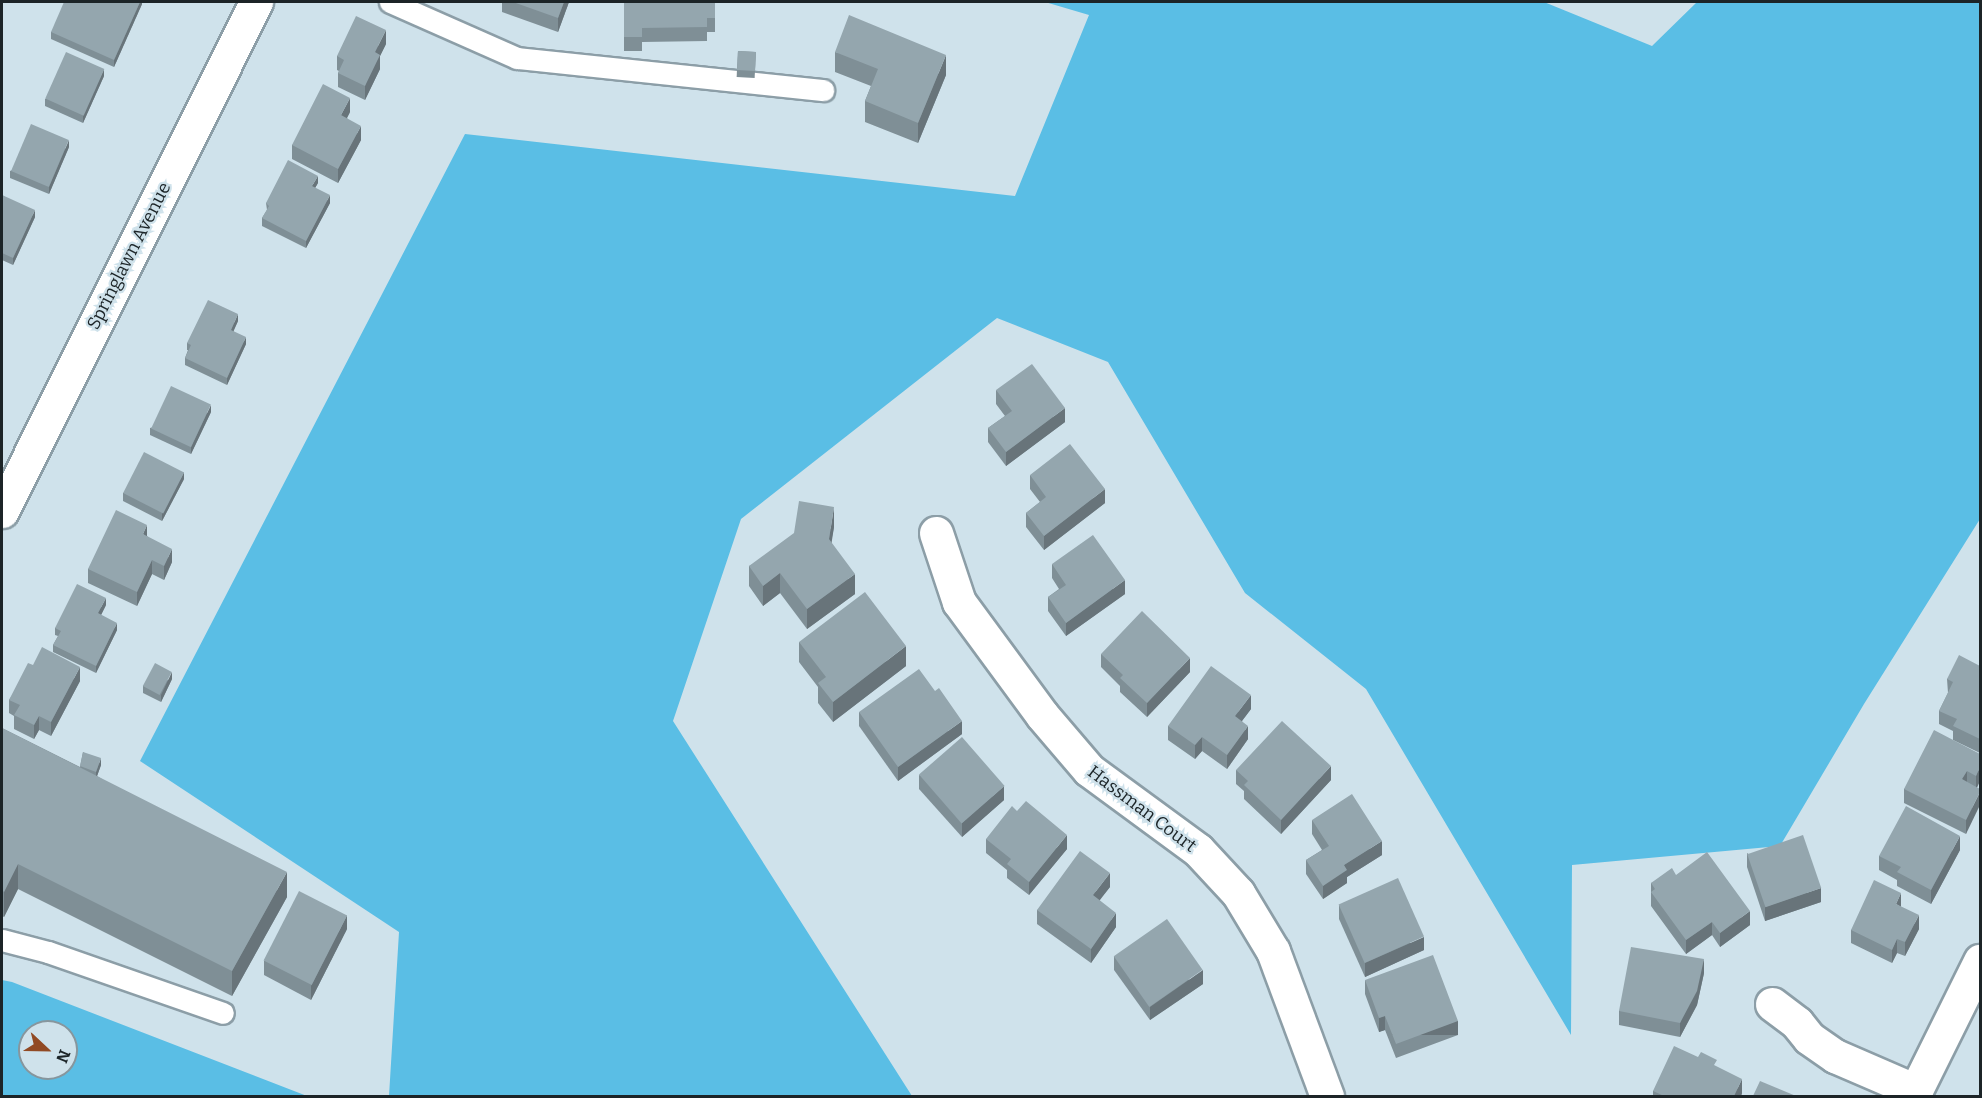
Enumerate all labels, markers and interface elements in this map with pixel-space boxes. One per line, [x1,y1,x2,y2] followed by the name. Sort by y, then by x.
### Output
[83,179,175,333] street label: Springlawn Avenue
[1084,761,1200,857] street label: Hassman Court
[18,1020,78,1080] north arrow
[52,1047,74,1065] text: N

